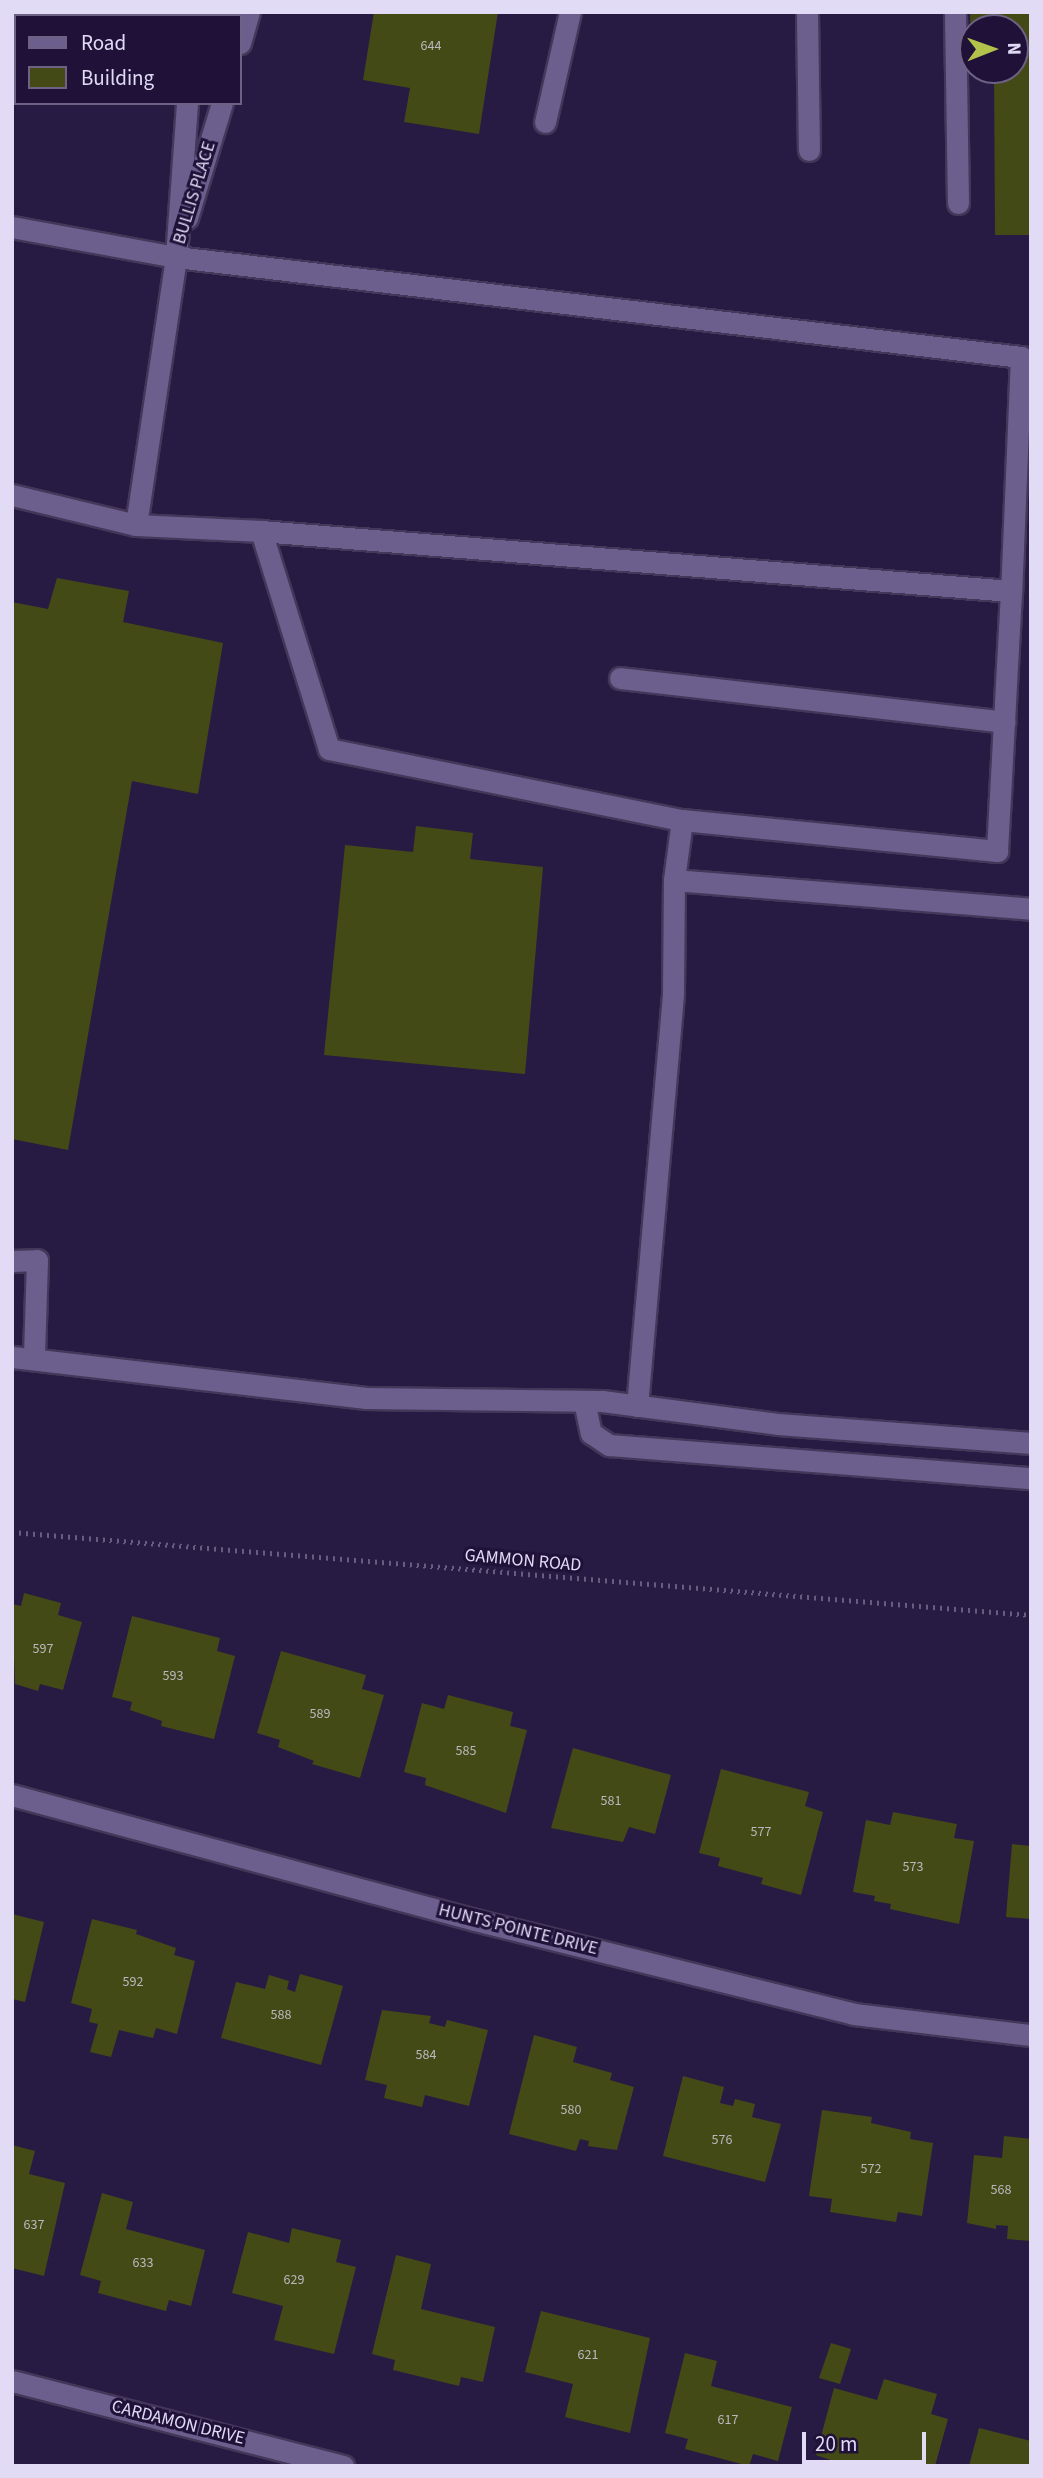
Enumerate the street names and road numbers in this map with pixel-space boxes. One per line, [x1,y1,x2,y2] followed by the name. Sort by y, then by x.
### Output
[169,139,221,247] street label: BULLIS PLACE
[464,1545,582,1577] street label: GAMMON ROAD
[436,1900,600,1960] street label: HUNTS POINTE DRIVE
[109,2396,247,2450] street label: CARDAMON DRIVE

